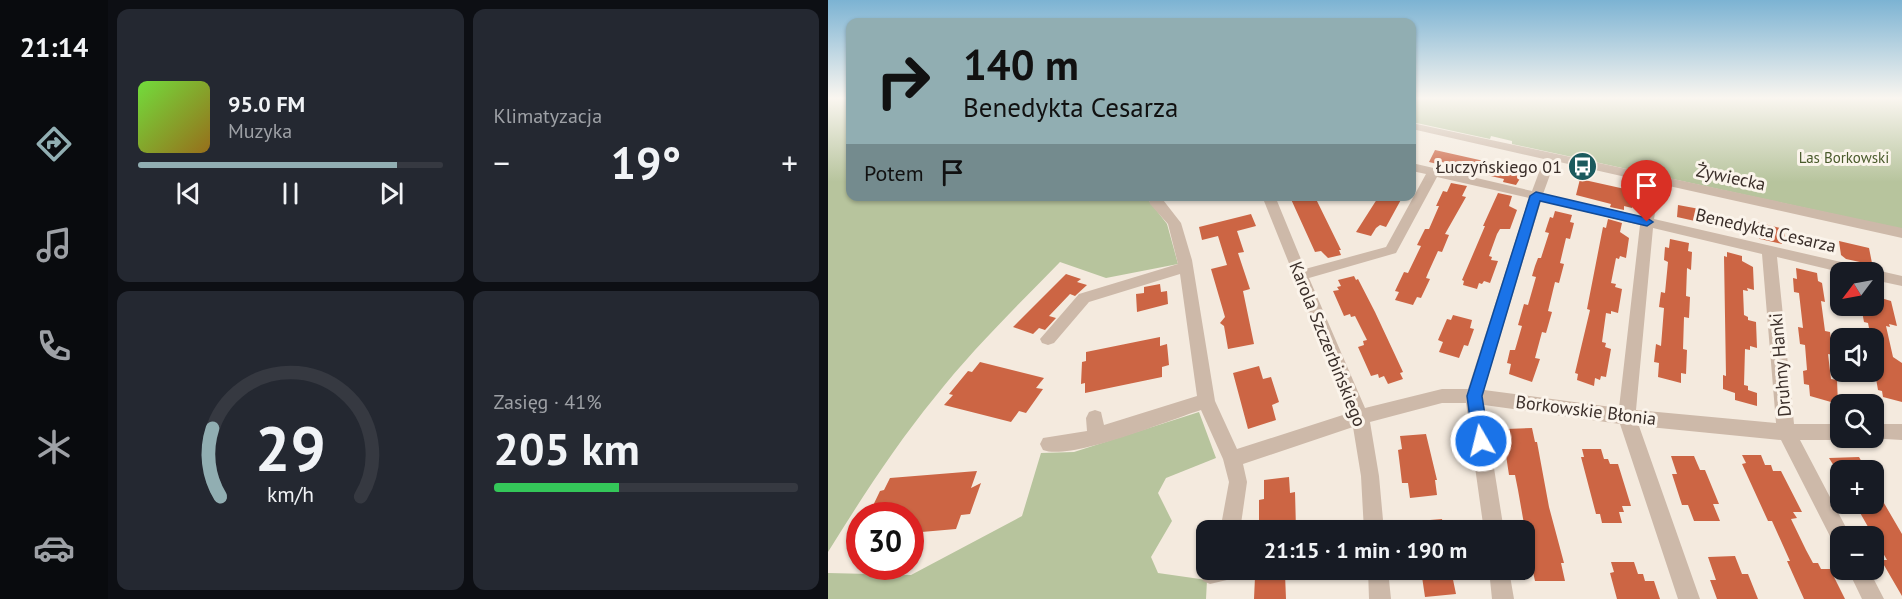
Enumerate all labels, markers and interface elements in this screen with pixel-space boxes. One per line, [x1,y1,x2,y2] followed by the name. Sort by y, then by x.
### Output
[20,30,88,64] text: 21:14
[963,37,1079,92] text: 140 m
[864,42,942,120] icon: right
[228,90,305,118] text: 95.0 FM
[963,90,1178,124] text: Benedykta Cesarza
[494,103,602,129] text: Klimatyzacja
[228,118,292,144] text: Muzyka
[33,123,75,165] icon: directions
[610,133,681,191] text: 19°
[494,141,510,184] text: −
[781,141,798,184] text: +
[1799,148,1889,167] park label: Las Borkowski
[1567,150,1599,182] bus stop icon: Łuczyńskiego 01
[1436,155,1562,178] place label: Łuczyńskiego 01
[936,156,969,189] icon: arrive
[1694,158,1768,196] street label: Żywiecka
[864,159,924,187] text: Potem
[1621,160,1672,222] pin
[1630,169,1663,202] icon: arrive
[172,177,205,210] icon: previous
[274,177,307,210] icon: pause
[375,177,408,210] icon: next
[1693,203,1839,257] street label: Benedykta Cesarza
[33,224,75,266] icon: music
[1284,258,1372,430] street label: Karola Szczerbińskiego
[1830,262,1884,316] north arrow
[1830,262,1884,580] map controls
[1764,312,1796,418] street label: Druhny Hanki
[33,325,75,367] icon: phone
[1830,328,1884,382] button: sound
[494,389,602,415] text: Zasięg · 41%
[1514,390,1658,430] street label: Borkowskie Błonia
[1830,394,1884,448] button: search
[255,407,326,488] text: 29
[1449,409,1513,473] position arrow
[494,419,640,477] text: 205 km
[33,426,75,468] icon: climate
[1830,460,1884,514] button: +
[267,481,314,509] text: km/h
[846,502,924,580] speed limit sign: 30
[1830,526,1884,580] button: −
[33,527,75,569] icon: car
[1264,536,1467,564] text: 21:15 · 1 min · 190 m

